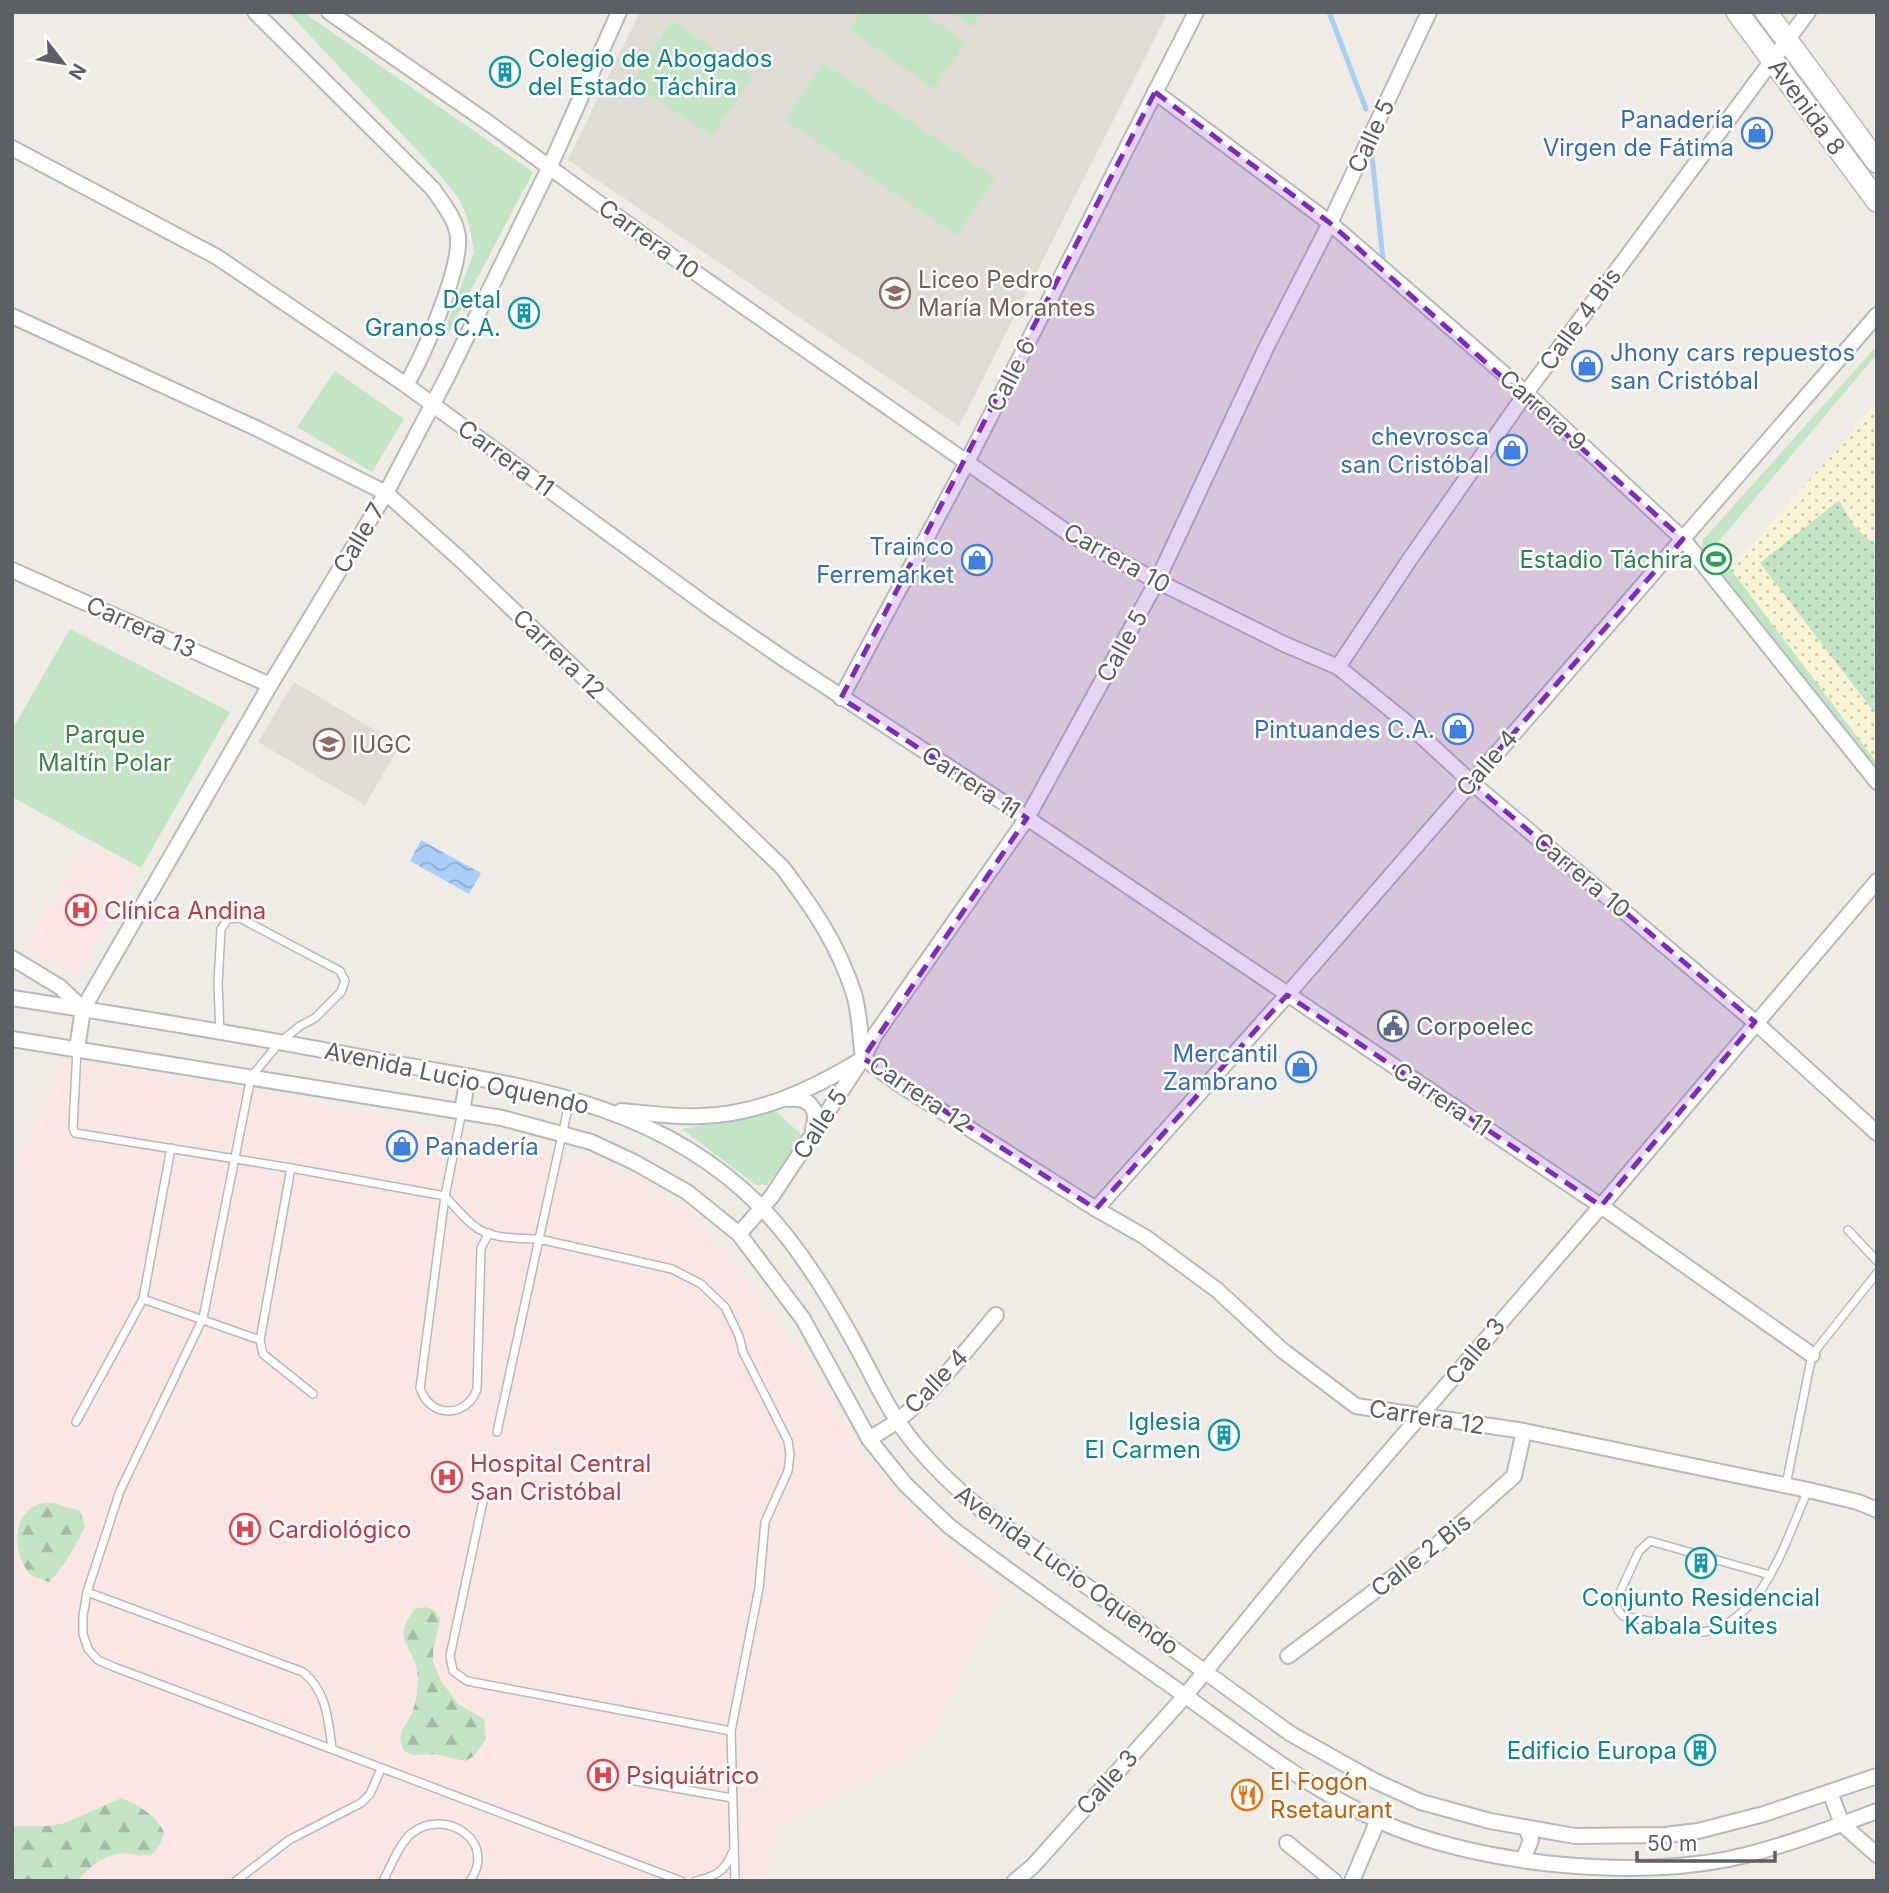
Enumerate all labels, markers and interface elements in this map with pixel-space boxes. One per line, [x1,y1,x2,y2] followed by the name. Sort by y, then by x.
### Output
[28,28,98,98] north arrow
[528,44,772,101] place label: Colegio de Abogados del Estado Táchira
[1762,53,1852,161] street label: Avenida 8
[488,55,522,89] building icon: Colegio de Abogados del Estado Táchira
[64,59,91,84] text: N
[1341,95,1401,177] street label: Calle 5
[1543,105,1734,162] place label: Panadería Virgen de Fátima
[1740,116,1774,150] shop icon: Panadería Virgen de Fátima
[593,193,705,285] street label: Carrera 10
[1533,262,1627,376] street label: Calle 4 Bis
[918,265,1096,322] place label: Liceo Pedro María Morantes
[878,276,912,310] school or university icon: Liceo Pedro María Morantes
[365,285,501,342] place label: Detal Granos C.A.
[507,296,541,330] building icon: Detal Granos C.A.
[980,334,1042,416] street label: Calle 6
[1610,338,1855,395] place label: Jhony cars repuestos san Cristóbal
[1570,349,1604,383] shop icon: Jhony cars repuestos san Cristóbal
[1493,363,1593,457] street label: Carrera 9
[452,413,560,503] street label: Carrera 11
[1340,422,1489,479] place label: chevrosca san Cristóbal
[1495,433,1529,467] shop icon: chevrosca san Cristóbal
[327,498,391,578] street label: Calle 7
[1059,517,1175,599] street label: Carrera 10
[816,532,954,589] place label: Trainco Ferremarket
[1699,542,1733,576] sports icon: Estadio Táchira
[960,543,994,577] shop icon: Trainco Ferremarket
[1519,545,1693,574] place label: Estadio Táchira
[82,590,200,664] street label: Carrera 13
[507,603,611,705] street label: Carrera 12
[1090,605,1154,687] street label: Calle 5
[1441,712,1475,746] shop icon: Pintuandes C.A.
[1254,715,1435,744] place label: Pintuandes C.A.
[38,720,172,777] park label: Parque Maltín Polar
[1450,724,1524,802] street label: Calle 4
[312,727,346,761] school or university icon: IUGC
[352,730,412,759] place label: IUGC
[916,739,1026,825] street label: Carrera 11
[1528,826,1636,924] street label: Carrera 10
[64,893,98,927] hospital icon: Clínica Andina
[104,896,266,925] place label: Clínica Andina
[1376,1009,1410,1043] public building icon: Corpoelec
[1416,1012,1534,1041] place label: Corpoelec
[322,1036,592,1120] street label: Avenida Lucio Oquendo
[1163,1039,1278,1096] place label: Mercantil Zambrano
[864,1049,976,1139] street label: Carrera 12
[1284,1050,1318,1084] shop icon: Mercantil Zambrano
[1388,1056,1496,1142] street label: Carrera 11
[787,1083,853,1165] street label: Calle 5
[385,1129,419,1163] shop icon: Panadería
[425,1132,539,1161] place label: Panadería
[1439,1312,1511,1390] street label: Calle 3
[898,1343,974,1419] street label: Calle 4
[1367,1394,1487,1440] street label: Carrera 12
[1084,1407,1201,1464] place label: Iglesia El Carmen
[1207,1418,1241,1452] building icon: Iglesia El Carmen
[470,1449,651,1506] place label: Hospital Central San Cristóbal
[430,1460,464,1494] hospital icon: Hospital Central San Cristóbal
[949,1479,1185,1661] street label: Avenida Lucio Oquendo
[1365,1507,1477,1603] street label: Calle 2 Bis
[228,1512,262,1546] hospital icon: Cardiológico
[268,1515,411,1544] place label: Cardiológico
[1684,1546,1718,1580] building icon: Conjunto Residencial Kabala Suites
[1582,1583,1820,1640] place label: Conjunto Residencial Kabala Suites
[1683,1733,1717,1767] building icon: Edificio Europa
[1507,1736,1677,1765] place label: Edificio Europa
[1070,1743,1144,1821] street label: Calle 3
[586,1758,620,1792] hospital icon: Psiquiátrico
[626,1761,759,1790] place label: Psiquiátrico
[1270,1767,1392,1824] place label: El Fogón Rsetaurant
[1230,1778,1264,1812] restaurant icon: El Fogón Rsetaurant
[1637,1820,1775,1864] scale bar
[1647,1831,1697,1856] text: 50 m

